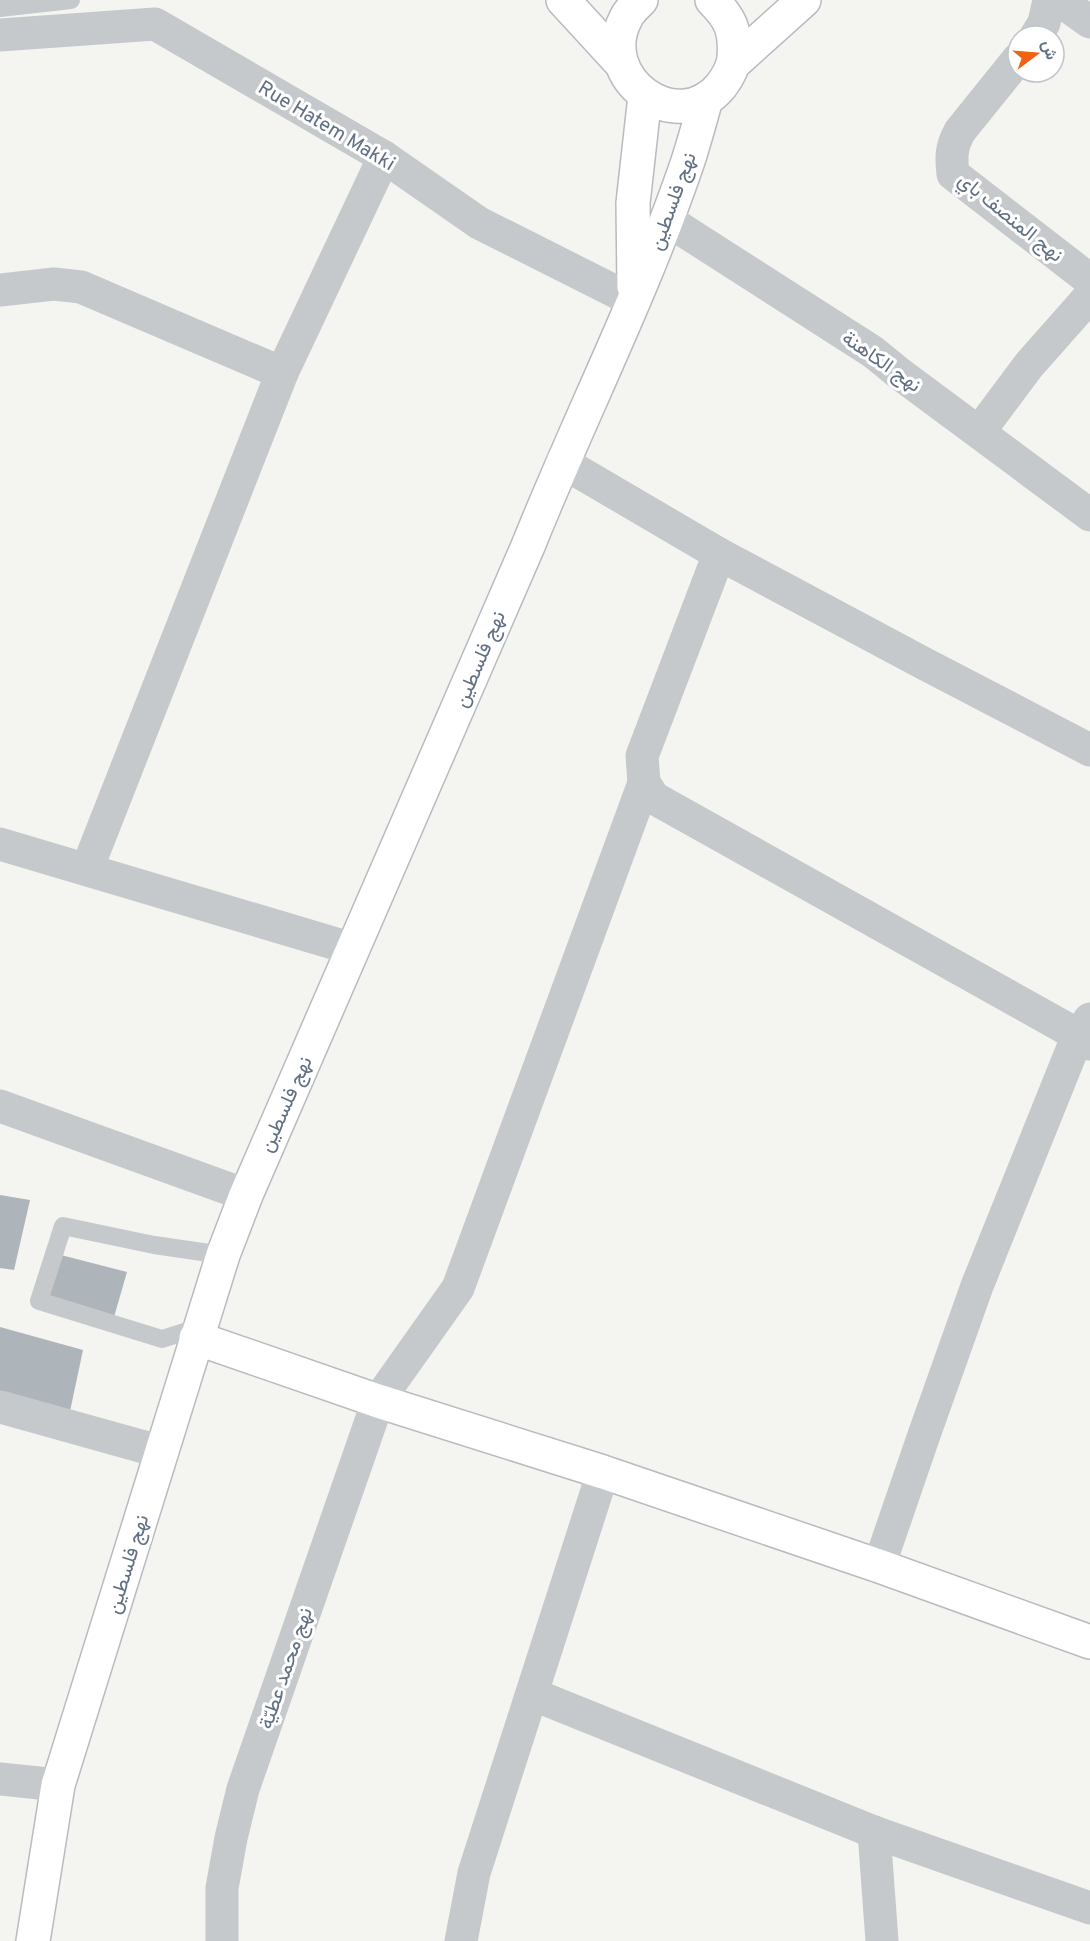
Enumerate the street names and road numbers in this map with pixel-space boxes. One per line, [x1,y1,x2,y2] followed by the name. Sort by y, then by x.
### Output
[253,76,399,178] street label: Rue Hatem Makki
[644,149,704,254] street label: نهج فلسطين
[950,168,1068,271] street label: نهج المنصف باي
[836,326,926,399] street label: نهج الكاهنة
[449,608,513,712] street label: نهج فلسطين
[254,1053,320,1157] street label: نهج فلسطين
[102,1512,156,1617] street label: نهج فلسطين
[254,1604,320,1733] street label: نهج محمد عطيّة

